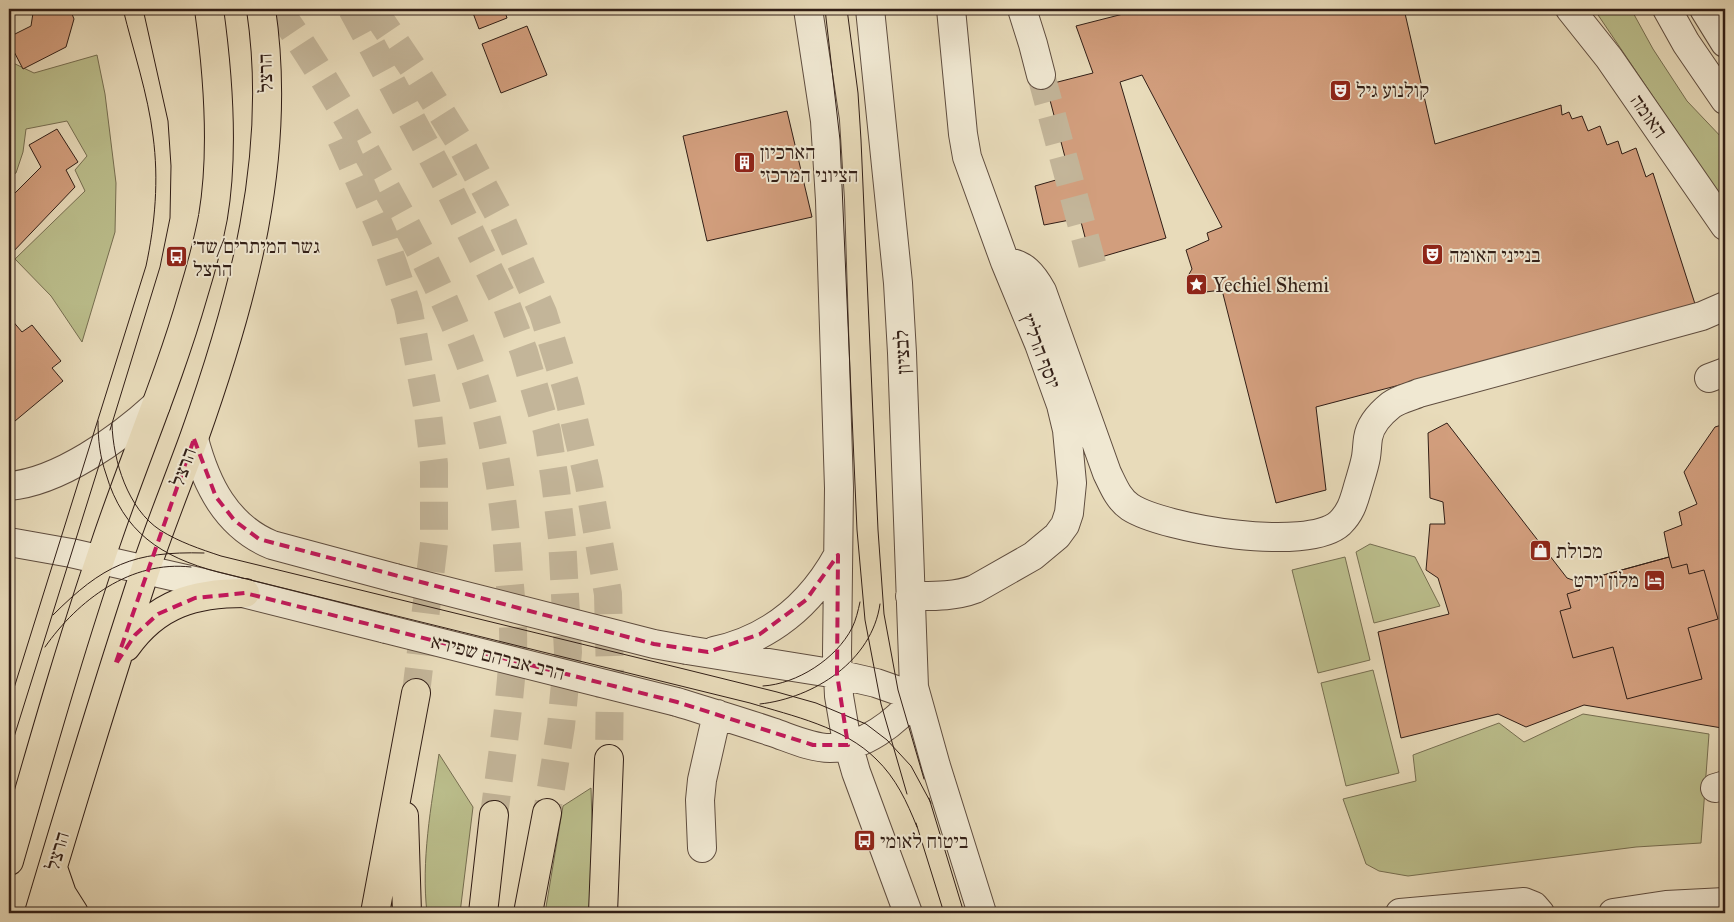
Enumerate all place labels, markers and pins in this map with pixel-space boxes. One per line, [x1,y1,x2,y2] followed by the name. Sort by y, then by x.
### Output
[1328,78,1352,102] theatre icon: קולנוע גיל
[1356,78,1429,102] place label: קולנוע גיל
[760,140,858,187] place label: הארכיון הציוני המרכזי
[732,151,756,175] building icon: הארכיון הציוני המרכזי
[193,234,320,281] place label: גשר המיתרים/שד׳ הרצל
[1421,243,1445,267] theatre icon: בנייני האומה
[1449,243,1541,267] place label: בנייני האומה
[165,245,189,269] bus stop icon: גשר המיתרים/שד׳ הרצל
[1185,273,1209,297] place icon: Yechiel Shemi
[1213,273,1329,297] place label: Yechiel Shemi
[1528,539,1552,563] shop icon: מכולת
[1556,539,1603,563] place label: מכולת
[1574,568,1639,592] place label: מלון וירט
[1643,568,1667,592] hotel icon: מלון וירט
[852,829,876,853] bus stop icon: ביטוח לאומי
[880,829,968,853] place label: ביטוח לאומי

